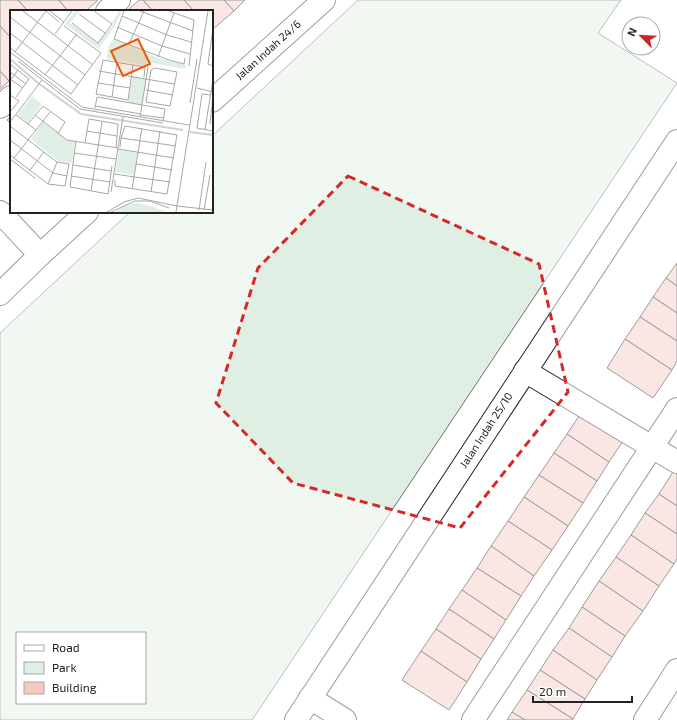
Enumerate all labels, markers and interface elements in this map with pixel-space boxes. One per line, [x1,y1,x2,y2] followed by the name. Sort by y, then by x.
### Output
[10,10,213,213] inset map
[621,16,661,56] north arrow
[232,17,303,82] street label: Jalan Indah 24/6
[624,25,639,38] text: N
[456,390,515,470] street label: Jalan Indah 25/10
[16,632,146,704] legend
[52,640,80,654] text: Road
[52,660,77,674] text: Park
[533,678,632,704] scale bar
[52,680,97,694] text: Building
[539,684,566,698] text: 20 m

